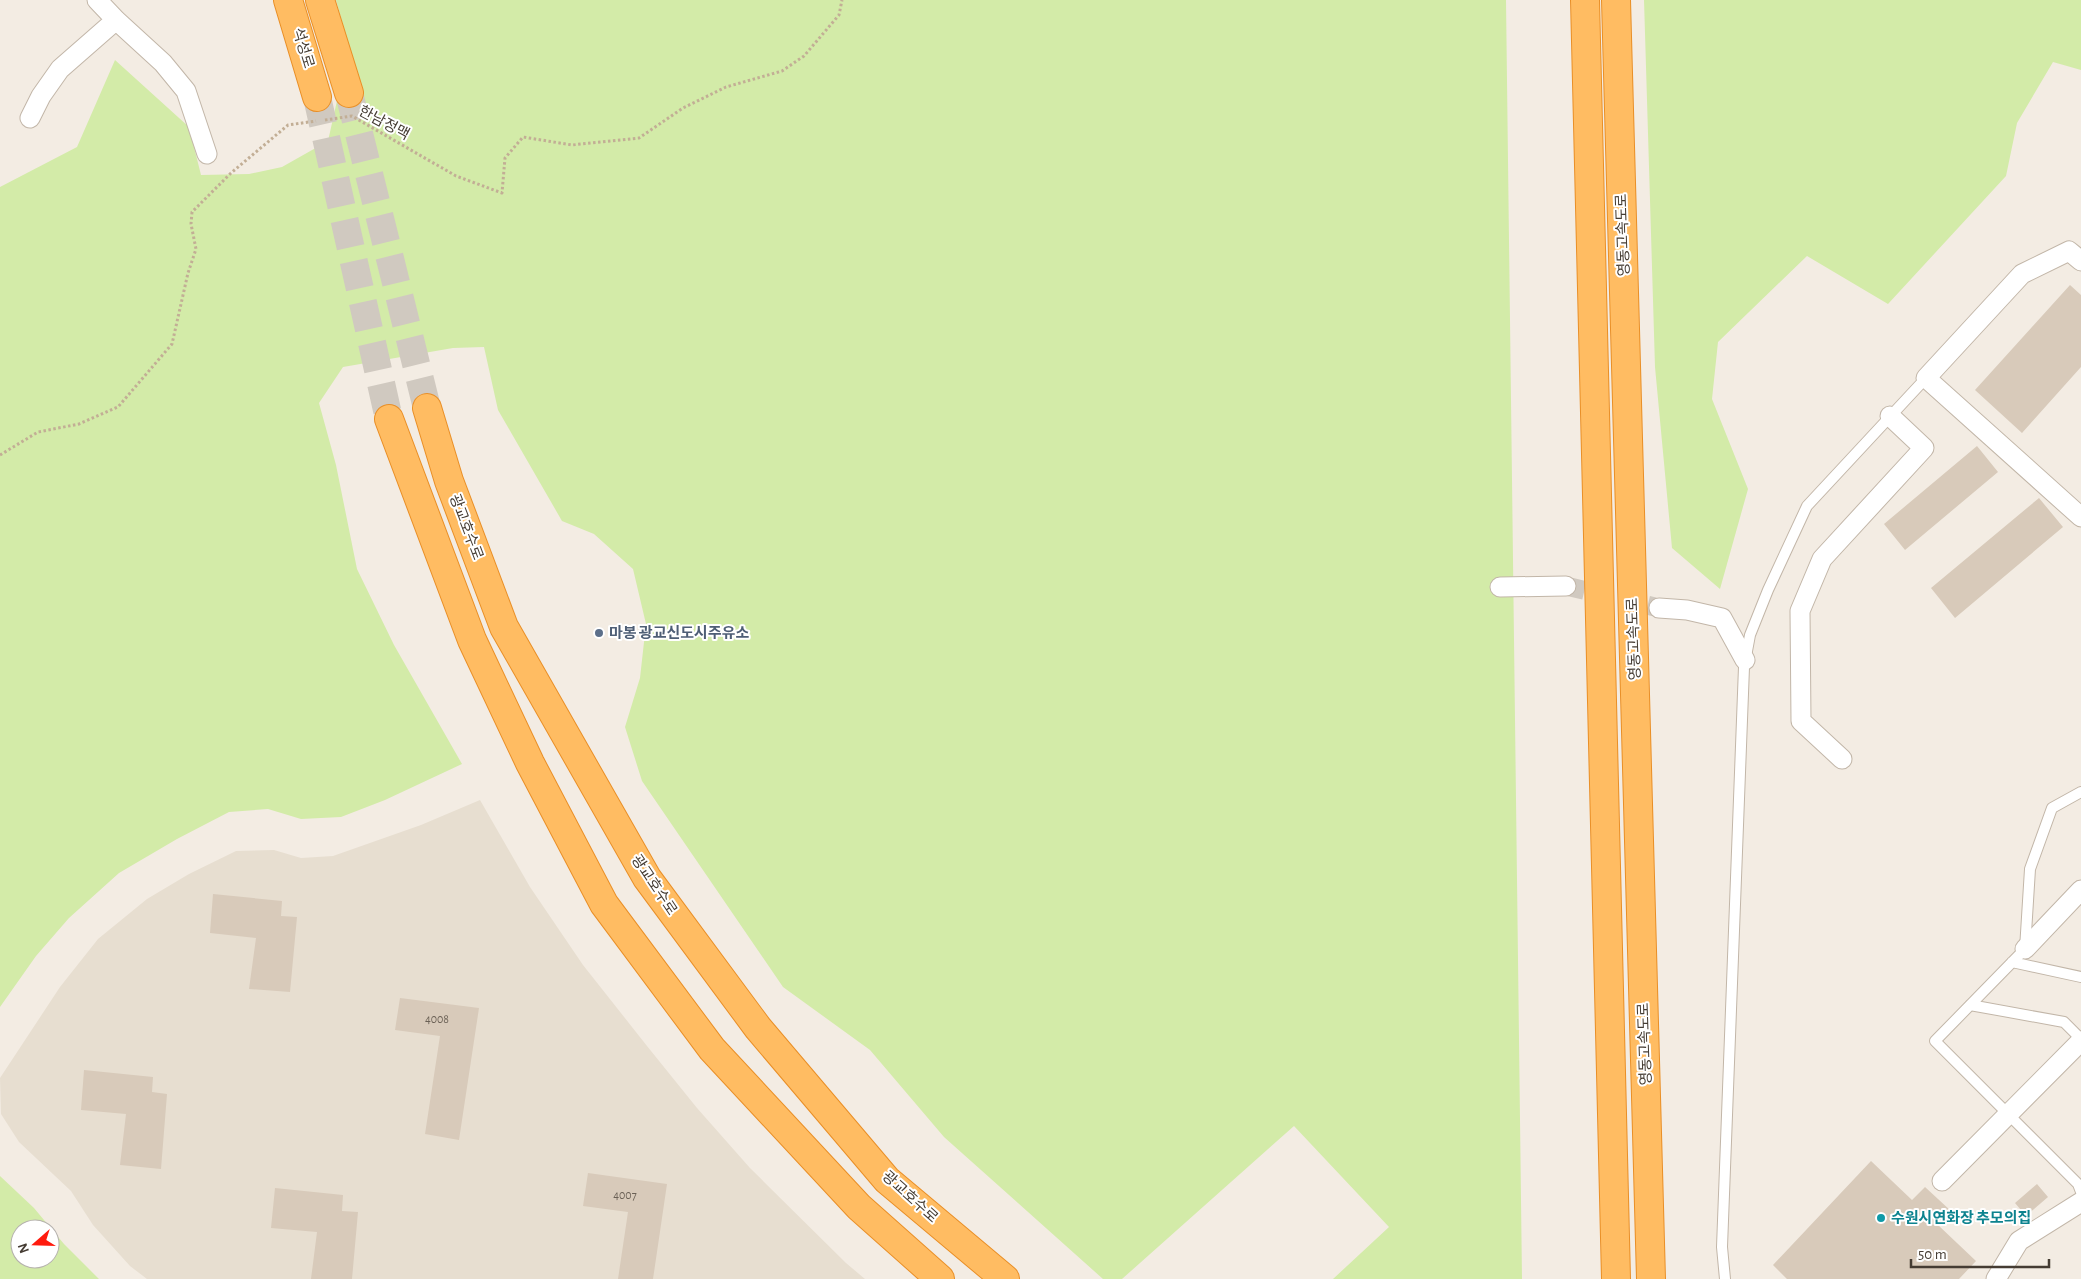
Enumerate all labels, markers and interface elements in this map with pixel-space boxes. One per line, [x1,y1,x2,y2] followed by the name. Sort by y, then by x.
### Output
[290,26,317,70] street label: 석성로
[356,103,412,143] street label: 한남정맥
[1613,193,1632,277] street label: 영동고속도로
[447,492,486,562] street label: 광교호수로
[1624,597,1643,681] street label: 영동고속도로
[609,625,749,641] place label: 마봉 광교신도시주유소
[593,627,605,639] marker: 마봉 광교신도시주유소
[628,852,680,918] street label: 광교호수로
[1635,1002,1654,1086] street label: 영동고속도로
[425,1013,449,1025] house number: 4008
[879,1168,941,1226] street label: 광교호수로
[613,1189,637,1201] house number: 4007
[1891,1210,2031,1226] place label: 수원시연화장 추모의집
[1875,1212,1887,1224] marker: 수원시연화장 추모의집
[10,1219,60,1269] north arrow
[1911,1236,2048,1268] scale bar
[15,1241,32,1255] text: N
[1918,1247,1947,1262] text: 50 m

